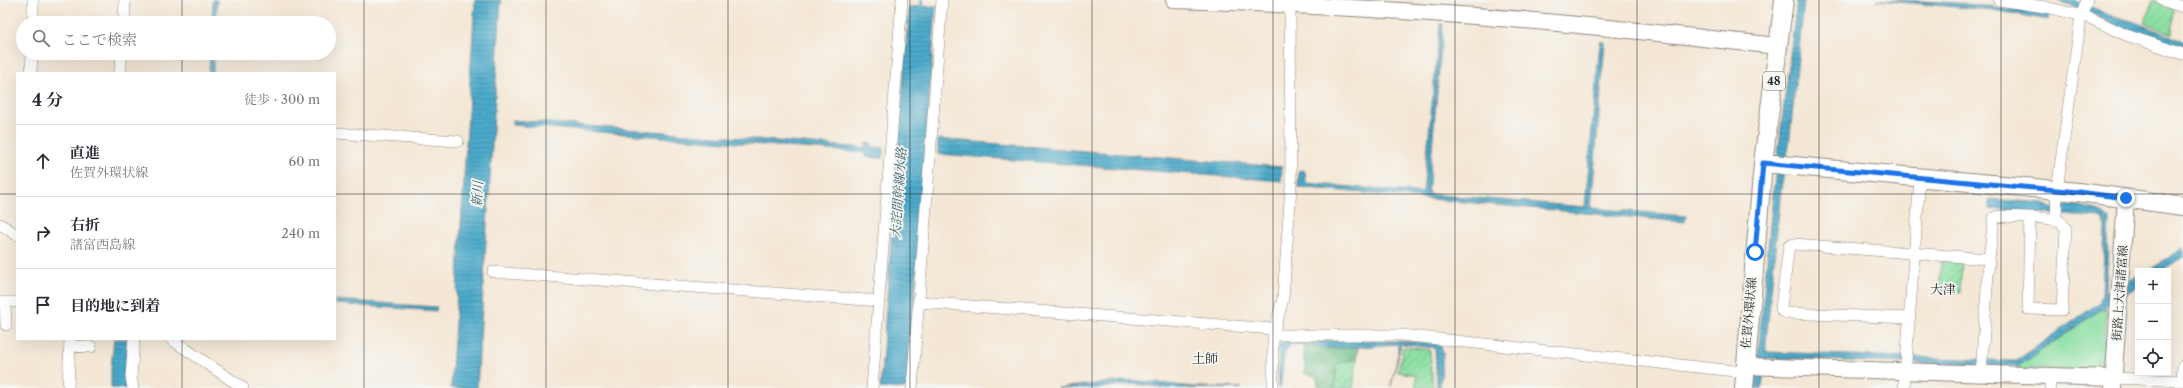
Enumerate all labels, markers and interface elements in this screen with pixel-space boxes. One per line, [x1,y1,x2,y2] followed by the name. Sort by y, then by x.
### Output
[16,16,336,60] search box
[30,27,52,49] icon: search
[62,30,137,49] text: ここで検索
[1763,72,1785,90] road number: 48
[32,90,63,110] text: 4 分
[244,91,320,107] text: 徒歩 · 300 m
[70,143,100,162] text: 直進
[887,146,909,239] water label: 大詫間幹線水路
[32,150,54,172] icon: ahead
[289,153,320,169] text: 60 m
[70,164,148,180] text: 佐賀外環状線
[468,179,486,207] water label: 新川
[2117,189,2135,207] route end
[70,215,100,234] text: 右折
[32,222,54,244] icon: right
[281,225,320,241] text: 240 m
[70,236,135,252] text: 諸富西島線
[1746,243,1764,261] route start
[2109,245,2130,341] street label: 街路上大津諸富線
[2135,268,2171,376] map controls
[2135,268,2171,304] button: +
[1738,276,1759,349] street label: 佐賀外環状線
[1930,281,1956,297] district label: 大津
[32,294,54,316] icon: arrive
[70,296,160,315] text: 目的地に到着
[2135,304,2171,340] button: −
[2135,340,2171,376] button: locate
[1192,350,1218,366] district label: 土師

